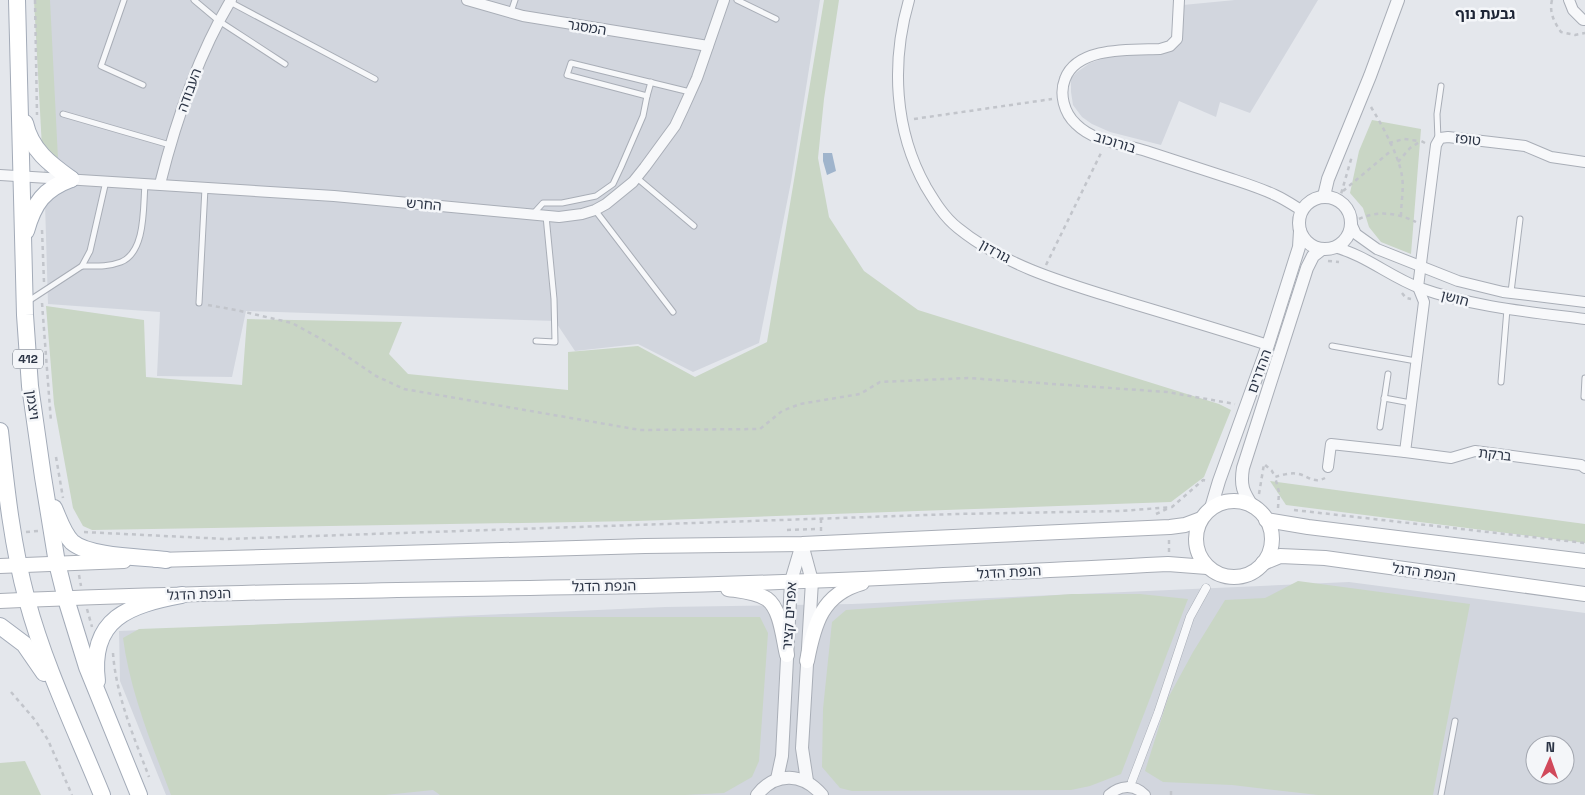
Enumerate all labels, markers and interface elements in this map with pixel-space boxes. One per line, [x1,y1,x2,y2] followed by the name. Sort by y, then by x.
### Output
[1455,4,1515,23] district label: גבעת נוף
[566,15,608,39] street label: המסגר
[173,66,205,114] street label: העבודה
[1092,127,1138,157] street label: בורוכוב
[1454,128,1482,150] street label: טופז
[405,193,443,215] street label: החרש
[976,235,1014,267] street label: גורדון
[1439,286,1471,310] street label: חושן
[1243,347,1275,395] street label: ההדרים
[13,349,43,368] road number: 412
[22,389,44,421] street label: ויצמן
[1477,443,1513,465] street label: ברקת
[1391,559,1457,585] street label: הנפת הדגל
[976,561,1042,583] street label: הנפת הדגל
[572,576,636,596] street label: הנפת הדגל
[778,581,800,651] street label: אפרים קציר
[167,584,231,604] street label: הנפת הדגל
[1525,735,1575,785] north arrow
[1545,738,1555,756] text: N

